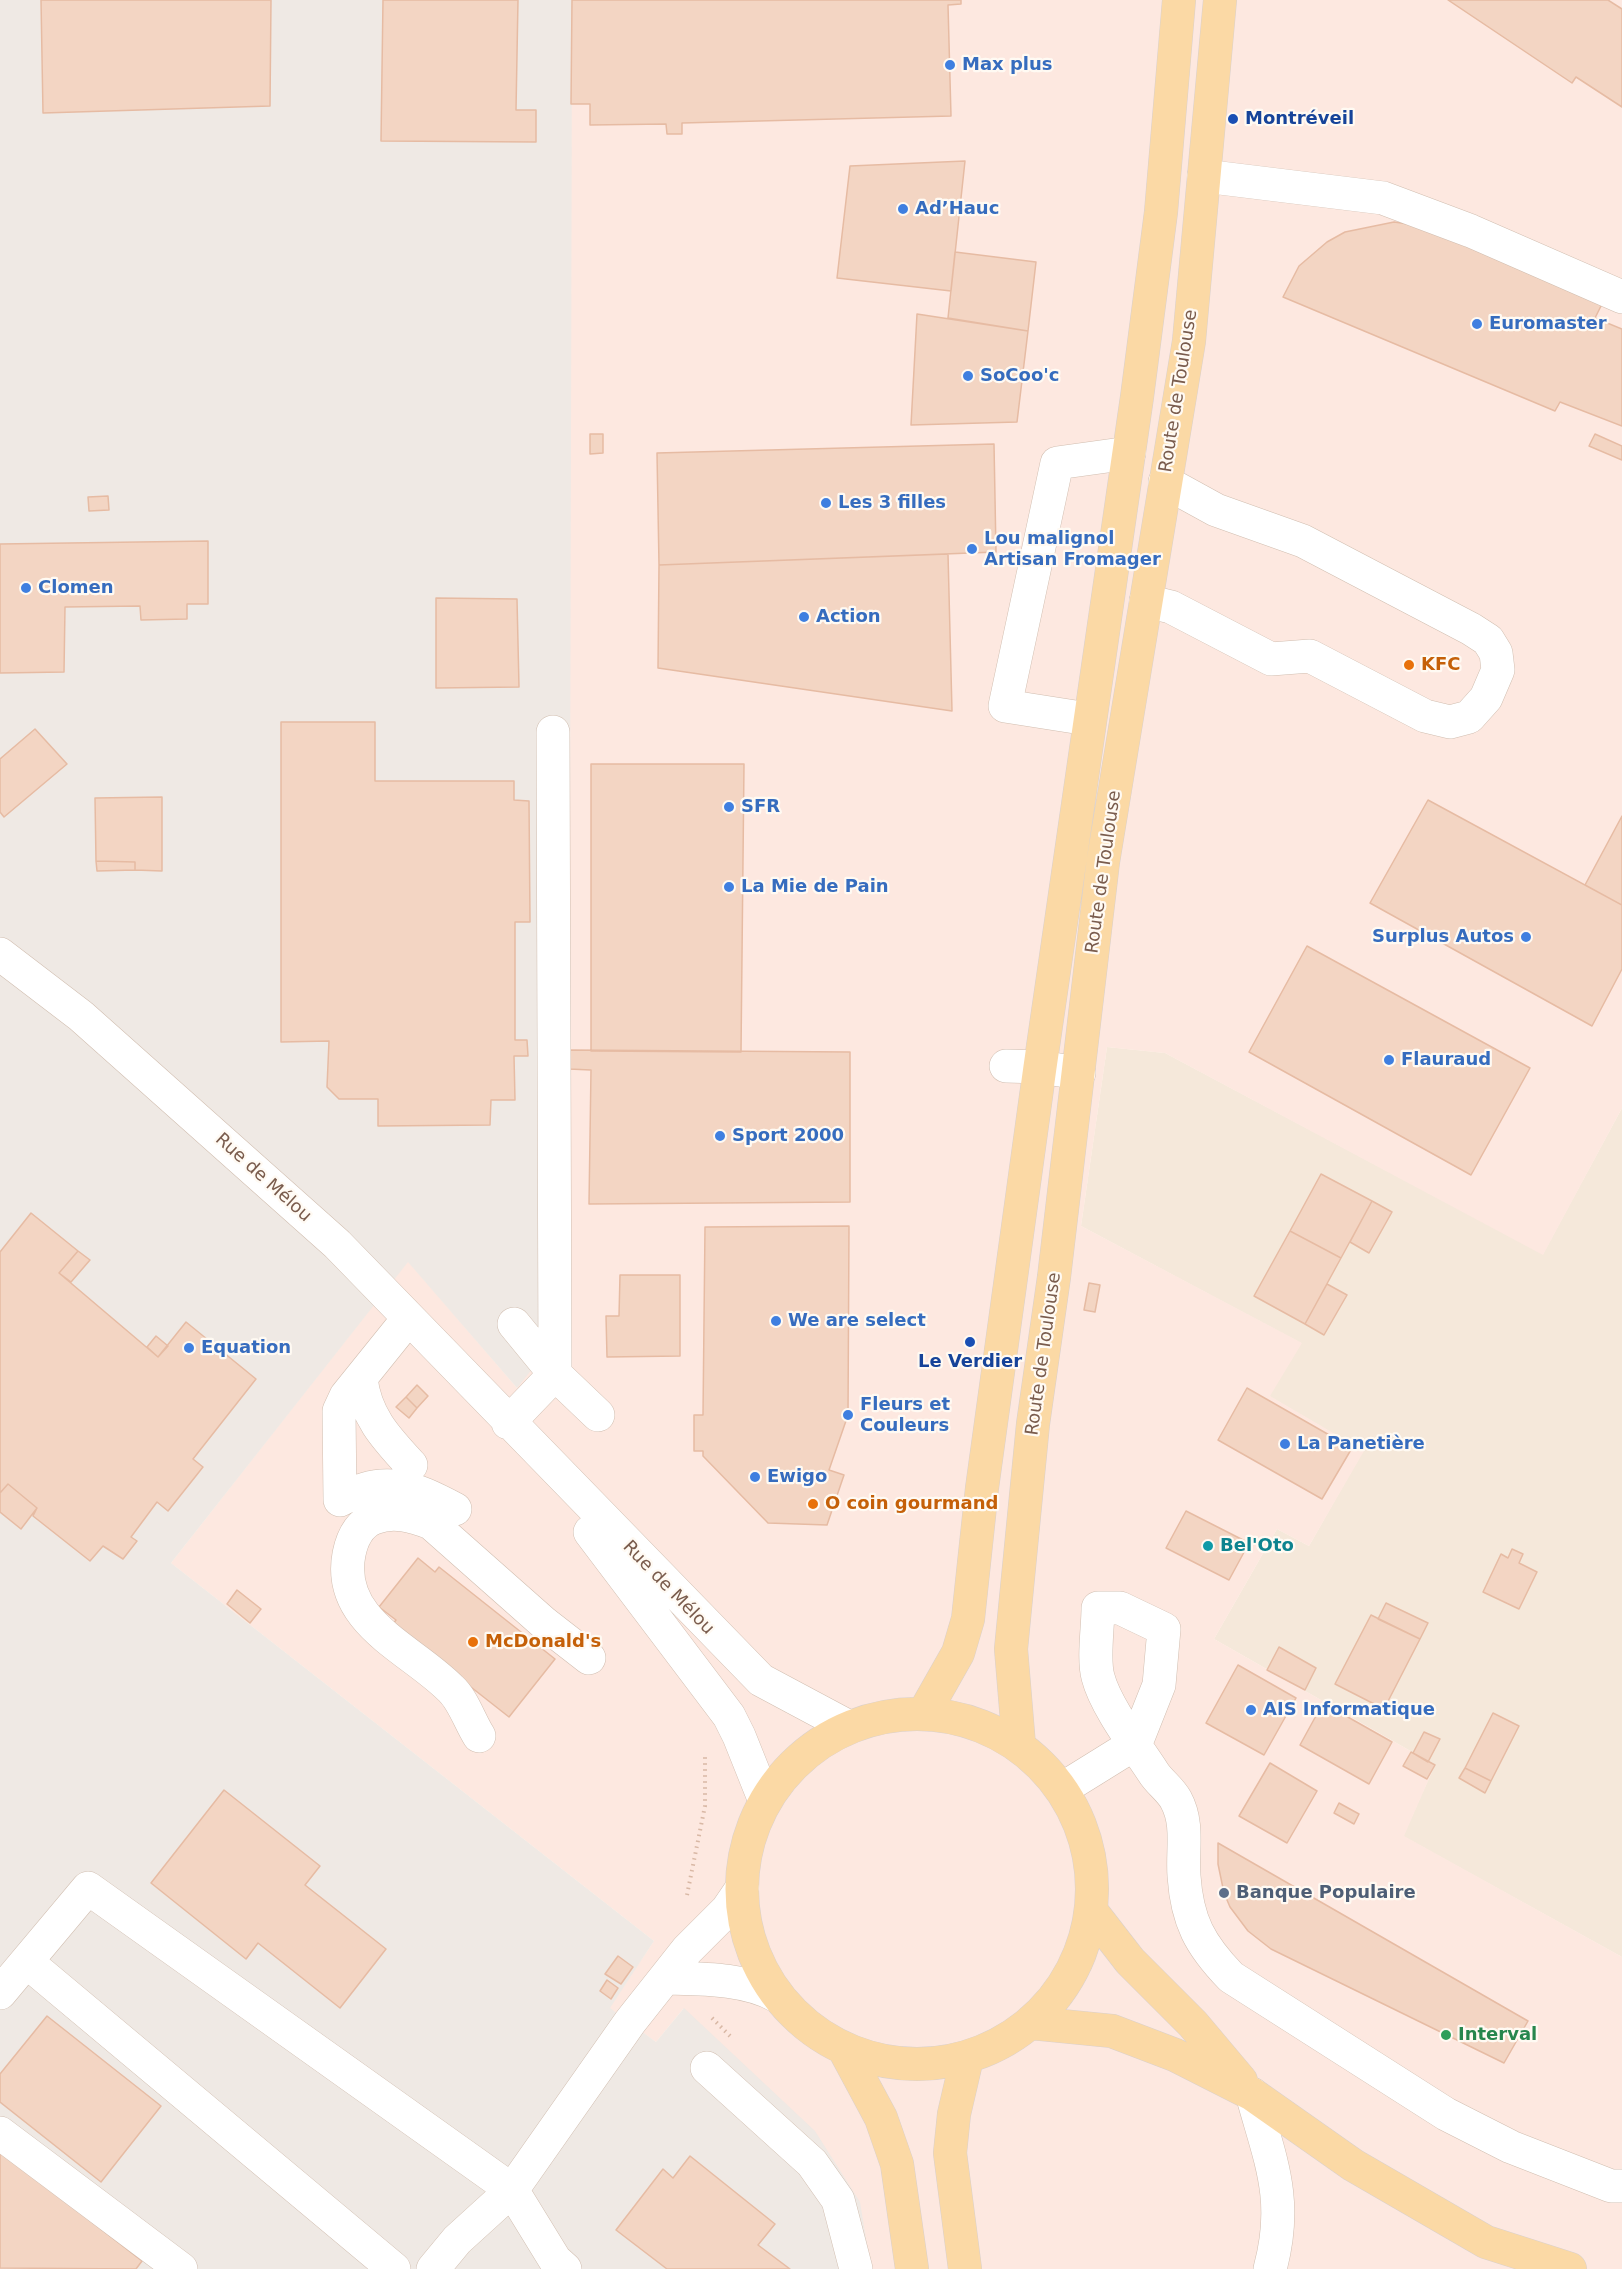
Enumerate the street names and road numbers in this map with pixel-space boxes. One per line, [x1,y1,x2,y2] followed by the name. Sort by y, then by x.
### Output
[1155,308,1203,474] street label: Route de Toulouse
[1082,789,1126,955] street label: Route de Toulouse
[210,1129,316,1227] street label: Rue de Mélou
[1022,1271,1066,1437] street label: Route de Toulouse
[618,1537,718,1639] street label: Rue de Mélou

